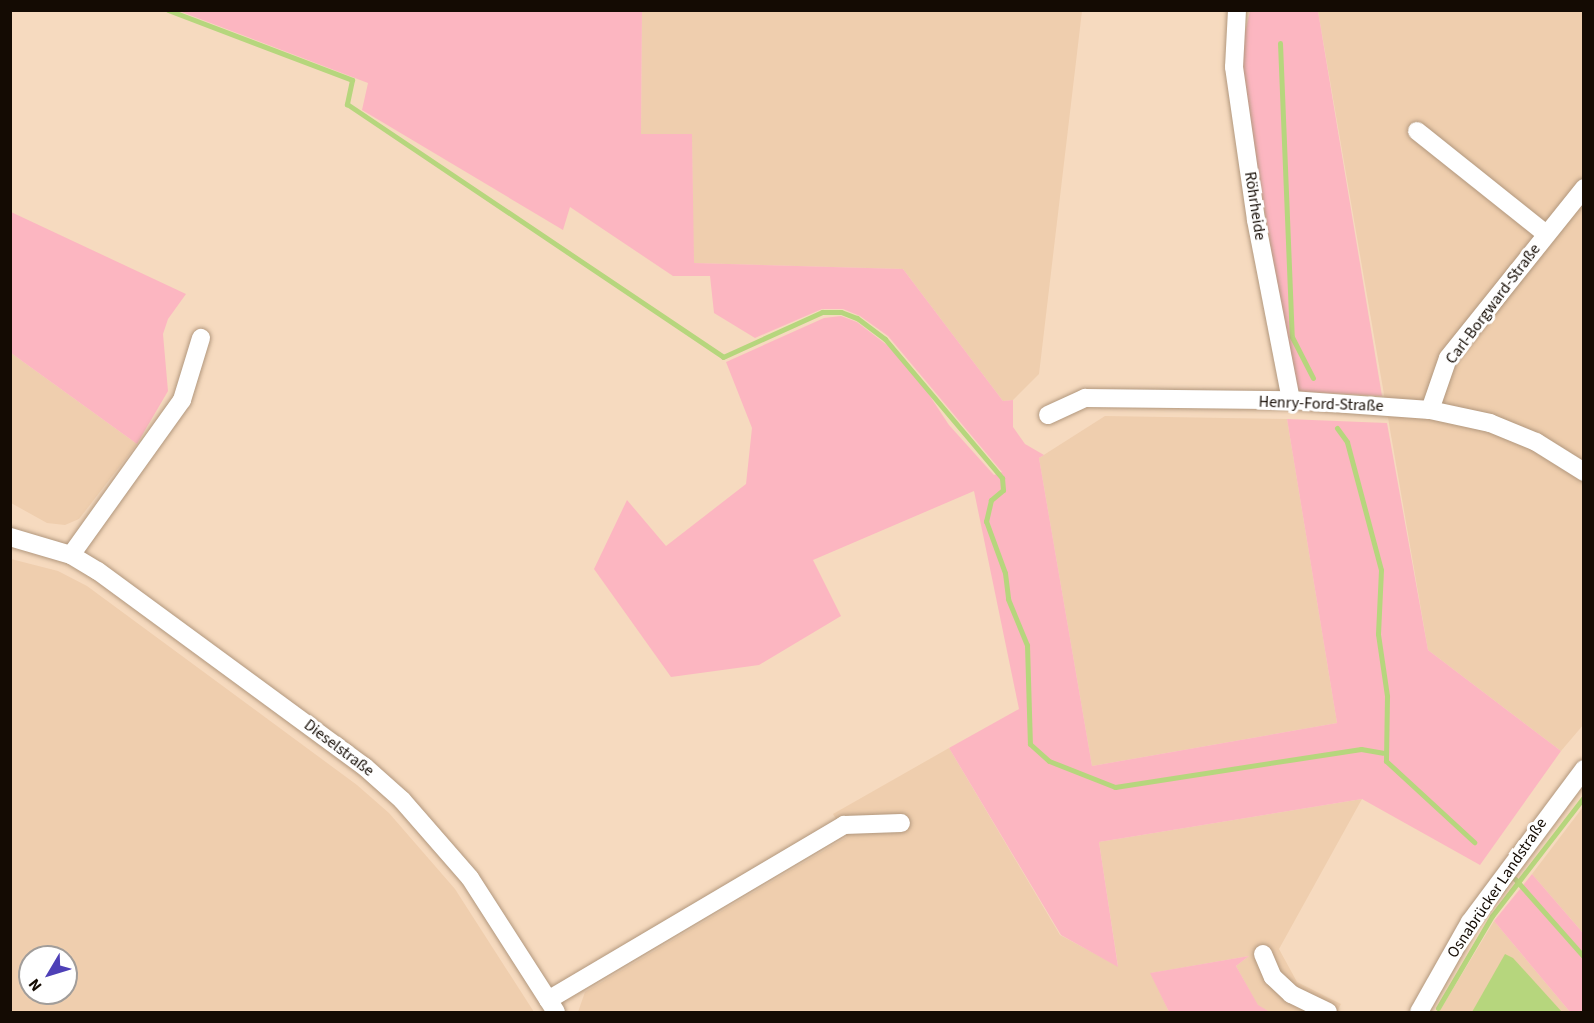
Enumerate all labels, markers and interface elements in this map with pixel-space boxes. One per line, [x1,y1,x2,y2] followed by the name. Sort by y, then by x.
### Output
[1240,170,1270,242] street label: Röhrheide
[1442,240,1544,368] street label: Carl-Borgward-Straße
[1258,392,1384,416] street label: Henry-Ford-Straße
[300,715,378,781] street label: Dieselstraße
[1443,814,1551,962] street label: Osnabrücker Landstraße
[18,945,78,1005] north arrow
[23,974,47,996] text: N

